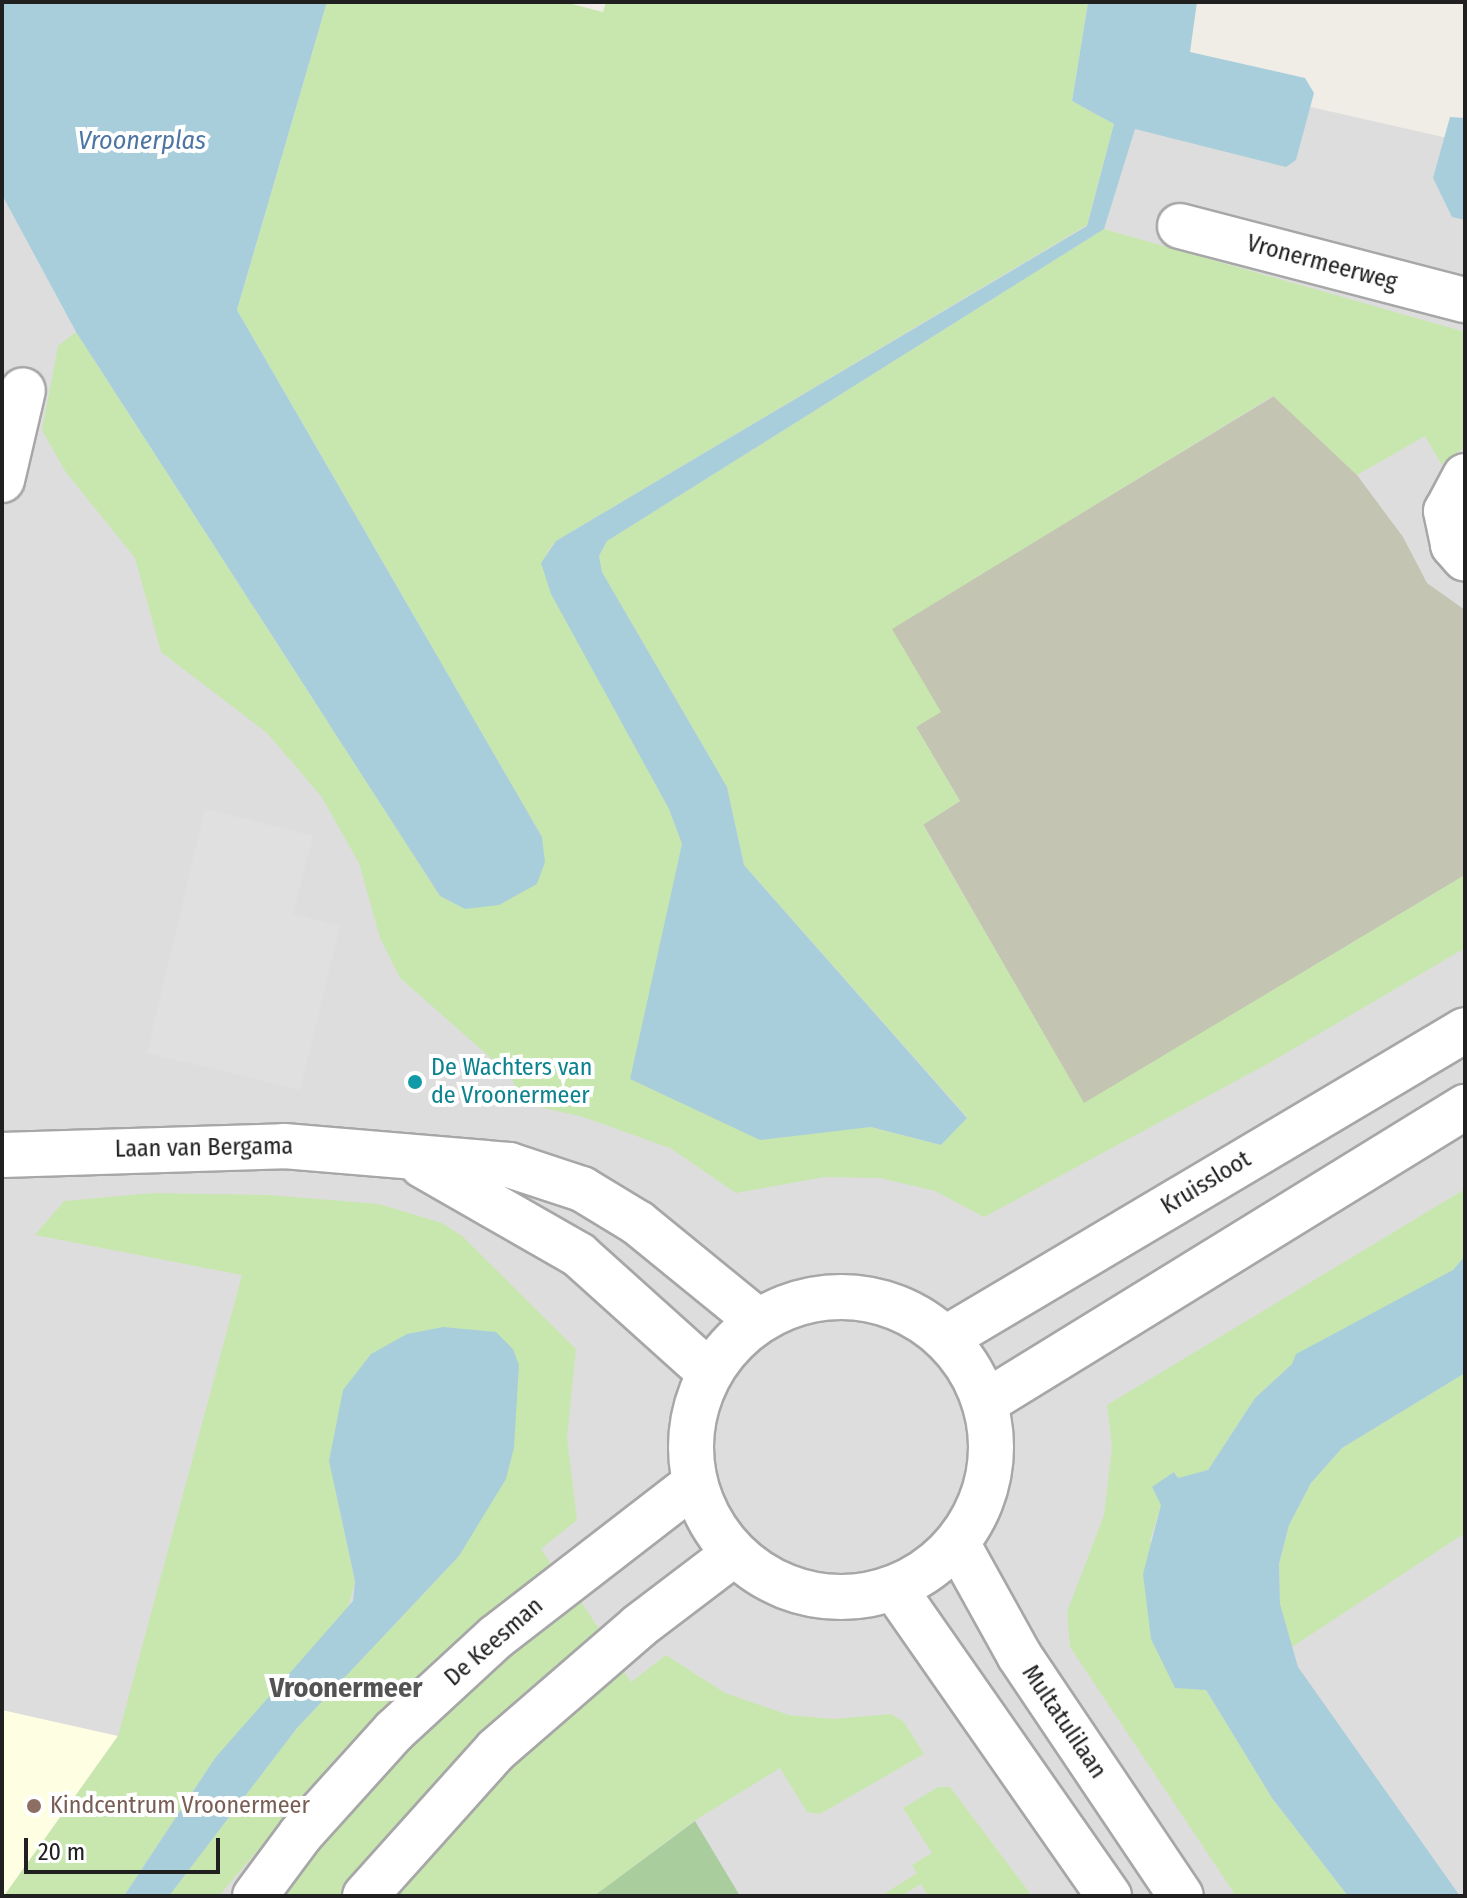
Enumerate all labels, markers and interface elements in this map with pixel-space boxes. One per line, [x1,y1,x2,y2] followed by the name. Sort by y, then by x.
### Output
[78,125,206,157] water label: Vroonerplas
[1244,229,1400,297] street label: Vronermeerweg
[431,1054,592,1110] place label: De Wachters van de Vroonermeer
[406,1073,424,1091] marker: De Wachters van de Vroonermeer
[115,1132,293,1164] street label: Laan van Bergama
[1156,1145,1256,1221] street label: Kruissloot
[439,1592,549,1692] street label: De Keesman
[1016,1660,1112,1784] street label: Multatulilaan
[270,1671,422,1705] district label: Vroonermeer
[50,1792,310,1820] place label: Kindcentrum Vroonermeer
[25,1797,43,1815] marker: Kindcentrum Vroonermeer
[28,1822,224,1872] scale bar
[38,1838,85,1866] text: 20 m

